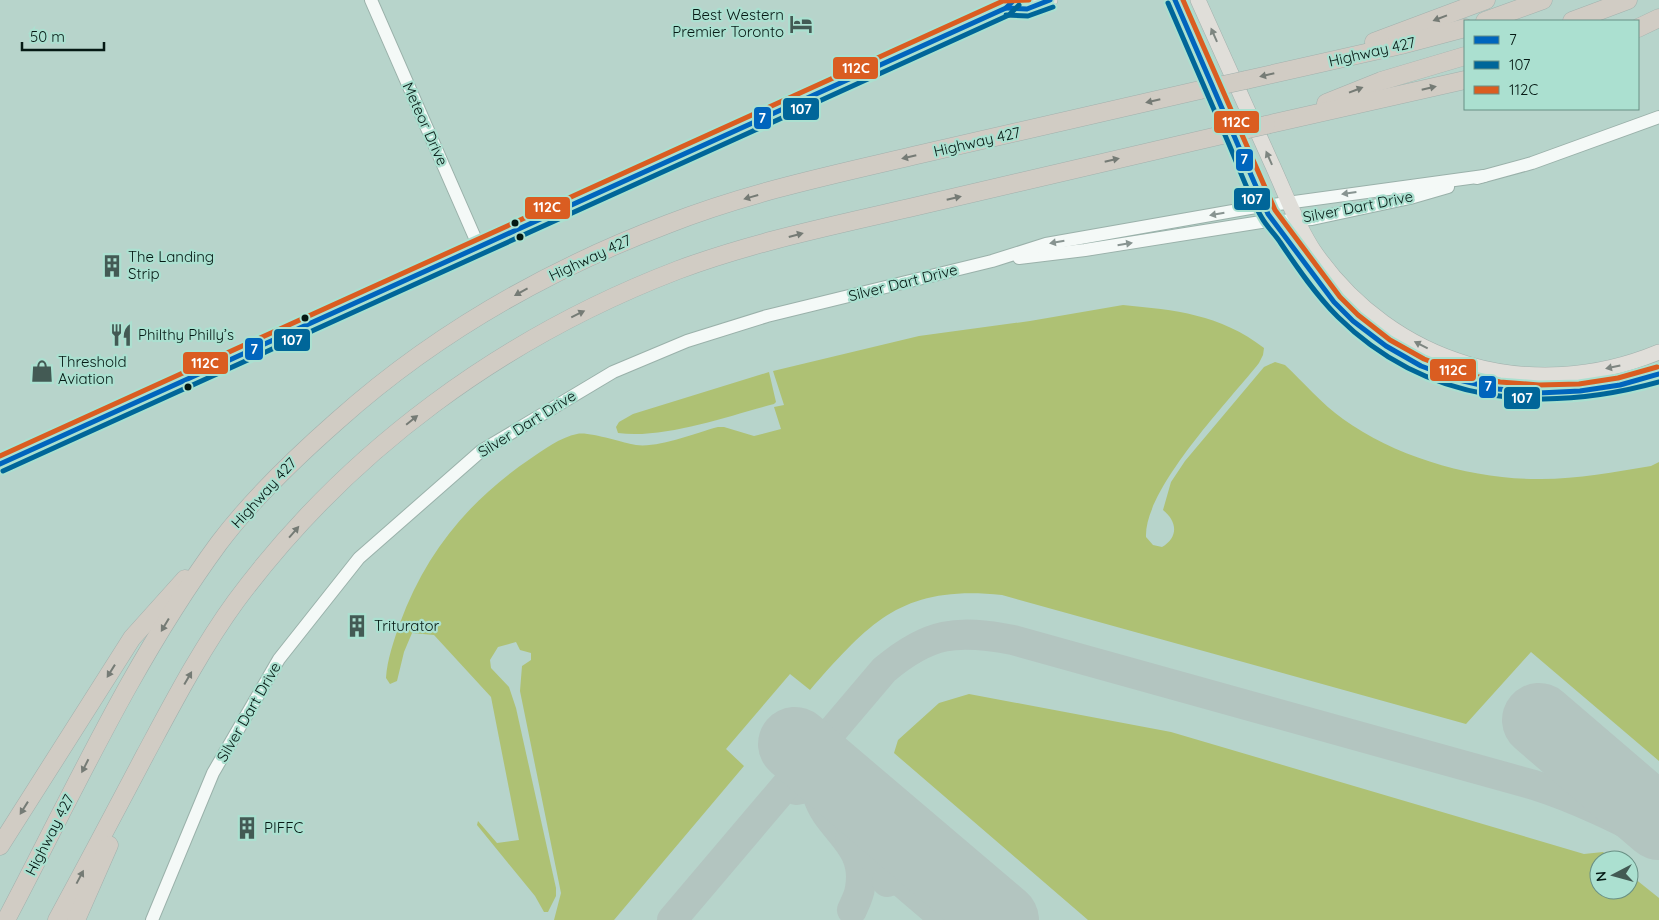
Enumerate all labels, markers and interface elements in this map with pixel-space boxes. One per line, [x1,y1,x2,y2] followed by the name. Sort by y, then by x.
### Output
[672,5,784,41] place label: Best Western Premier Toronto
[788,11,814,37] hotel icon: Best Western Premier Toronto
[1432,14,1447,22] one-way arrow
[22,20,105,52] scale bar
[1464,20,1639,110] legend
[30,27,65,46] text: 50 m
[1209,28,1217,42] one-way arrow
[1509,30,1517,49] text: 7
[1327,32,1417,71] street label: Highway 427
[1509,55,1531,74] text: 107
[832,56,879,80] line badge: 112C
[842,59,870,77] text: 112C
[1260,71,1275,79] one-way arrow
[399,79,452,168] street label: Meteor Drive
[1509,80,1538,99] text: 112C
[1421,84,1437,92] one-way arrow
[1349,86,1364,93] one-way arrow
[782,97,820,121] line badge: 107
[1145,97,1160,105] one-way arrow
[790,100,812,118] text: 107
[753,106,772,130] line badge: 7
[758,109,766,127] text: 7
[1213,110,1260,134] line badge: 112C
[1222,113,1250,131] text: 112C
[932,122,1022,161] street label: Highway 427
[1235,148,1254,172] line badge: 7
[1240,150,1248,168] text: 7
[1265,151,1273,165] one-way arrow
[902,153,917,161] one-way arrow
[1104,156,1119,164] one-way arrow
[1233,187,1271,211] line badge: 107
[1301,187,1415,227] street label: Silver Dart Drive
[1341,189,1357,197] one-way arrow
[1241,190,1263,208] text: 107
[744,193,759,201] one-way arrow
[946,194,961,202] one-way arrow
[524,196,571,220] line badge: 112C
[533,198,561,216] text: 112C
[1208,210,1224,218] one-way arrow
[510,218,520,228] unlabelled marker
[546,230,634,285] street label: Highway 427
[788,231,803,239] one-way arrow
[515,232,525,242] unlabelled marker
[1048,238,1064,246] one-way arrow
[1117,240,1133,248] one-way arrow
[128,247,214,283] place label: The Landing Strip
[99,253,125,279] building icon: The Landing Strip
[846,260,959,305] street label: Silver Dart Drive
[514,288,528,296] one-way arrow
[571,310,585,318] one-way arrow
[300,313,310,323] unlabelled marker
[108,322,134,348] restaurant icon: Philthy Philly’s
[138,325,234,344] place label: Philthy Philly’s
[273,328,311,352] line badge: 107
[281,331,303,349] text: 107
[244,337,264,361] line badge: 7
[250,340,258,358] text: 7
[1414,341,1428,349] one-way arrow
[182,351,229,375] line badge: 112C
[58,352,127,388] place label: Threshold Aviation
[191,354,219,372] text: 112C
[29,358,55,384] shop icon: Threshold Aviation
[1429,358,1477,382] line badge: 112C
[1439,361,1467,379] text: 112C
[1605,363,1620,371] one-way arrow
[1478,375,1497,399] line badge: 7
[1484,377,1492,395] text: 7
[183,382,193,392] unlabelled marker
[474,386,579,461] street label: Silver Dart Drive
[1503,386,1541,410] line badge: 107
[1511,389,1533,407] text: 107
[405,415,418,426] one-way arrow
[227,453,301,532] street label: Highway 427
[288,525,299,538] one-way arrow
[344,613,370,639] building icon: Triturator
[374,616,440,635] place label: Triturator
[160,618,170,631] one-way arrow
[212,659,285,765] street label: Silver Dart Drive
[106,664,116,677] one-way arrow
[183,671,192,685] one-way arrow
[81,760,90,773] one-way arrow
[21,791,78,879] street label: Highway 427
[19,801,29,815] one-way arrow
[234,815,260,841] building icon: PIFFC
[264,818,304,837] place label: PIFFC
[1589,850,1639,900] north arrow
[76,870,84,884] one-way arrow
[1592,870,1611,882] text: N

